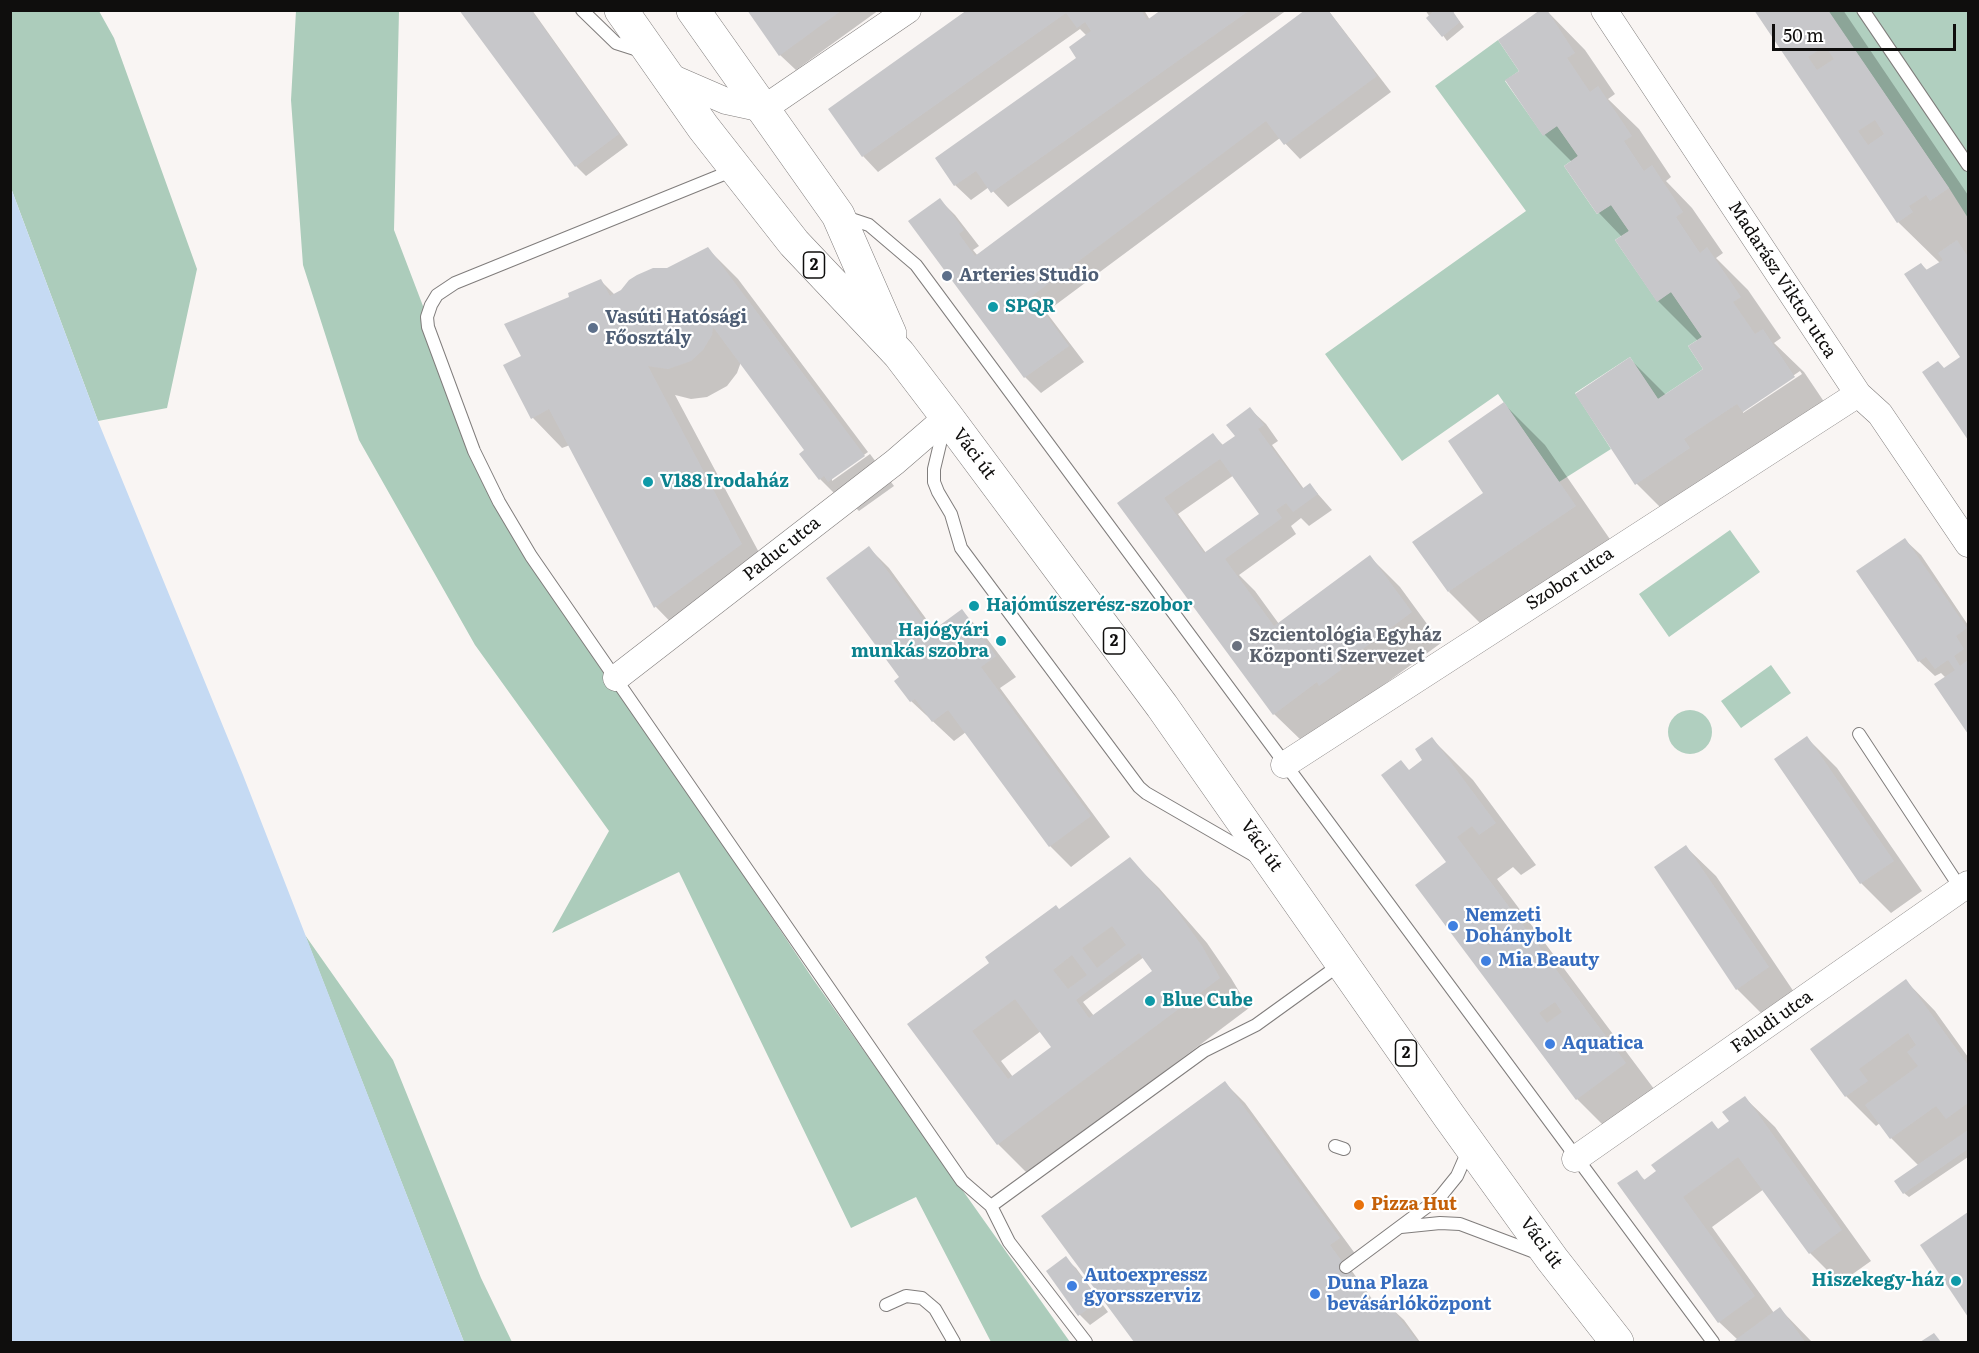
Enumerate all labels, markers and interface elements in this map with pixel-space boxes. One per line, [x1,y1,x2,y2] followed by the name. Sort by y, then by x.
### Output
[1775,12,1960,50] scale bar
[1783,21,1824,48] text: 50 m
[1723,198,1841,362] street label: Madarász Viktor utca
[804,252,824,278] road number: 2
[959,265,1099,287] place label: Arteries Studio
[940,269,954,283] marker: Arteries Studio
[1005,296,1055,318] place label: SPQR
[986,300,1000,314] marker: SPQR
[605,307,747,350] place label: Vasúti Hatósági Főosztály
[586,321,600,335] marker: Vasúti Hatósági Főosztály
[948,424,1000,484] street label: Váci út
[660,471,789,493] place label: V188 Irodaház
[641,475,655,489] marker: V188 Irodaház
[739,512,825,586] street label: Paduc utca
[1522,543,1618,615] street label: Szobor utca
[986,595,1193,617] place label: Hajóműszerész-szobor
[967,599,981,613] marker: Hajóműszerész-szobor
[851,620,989,662] place label: Hajógyári munkás szobra
[1249,625,1442,668] place label: Szcientológia Egyház Központi Szervezet
[1104,628,1124,654] road number: 2
[994,634,1008,648] marker: Hajógyári munkás szobra
[1230,639,1244,653] marker: Szcientológia Egyház Központi Szervezet
[1235,816,1287,876] street label: Váci út
[1465,905,1572,948] place label: Nemzeti Dohánybolt
[1446,919,1460,933] marker: Nemzeti Dohánybolt
[1498,950,1599,972] place label: Mia Beauty
[1479,954,1493,968] marker: Mia Beauty
[1727,986,1817,1058] street label: Faludi utca
[1162,990,1253,1012] place label: Blue Cube
[1143,994,1157,1008] marker: Blue Cube
[1562,1033,1644,1055] place label: Aquatica
[1543,1037,1557,1051] marker: Aquatica
[1396,1040,1416,1066] road number: 2
[1371,1194,1457,1216] place label: Pizza Hut
[1352,1198,1366,1212] marker: Pizza Hut
[1515,1213,1567,1273] street label: Váci út
[1084,1265,1207,1308] place label: Autoexpressz gyorsszerviz
[1812,1270,1944,1292] place label: Hiszekegy-ház
[1327,1273,1491,1316] place label: Duna Plaza bevásárlóközpont
[1949,1274,1963,1288] marker: Hiszekegy-ház
[1065,1279,1079,1293] marker: Autoexpressz gyorsszerviz
[1308,1287,1322,1301] marker: Duna Plaza bevásárlóközpont

